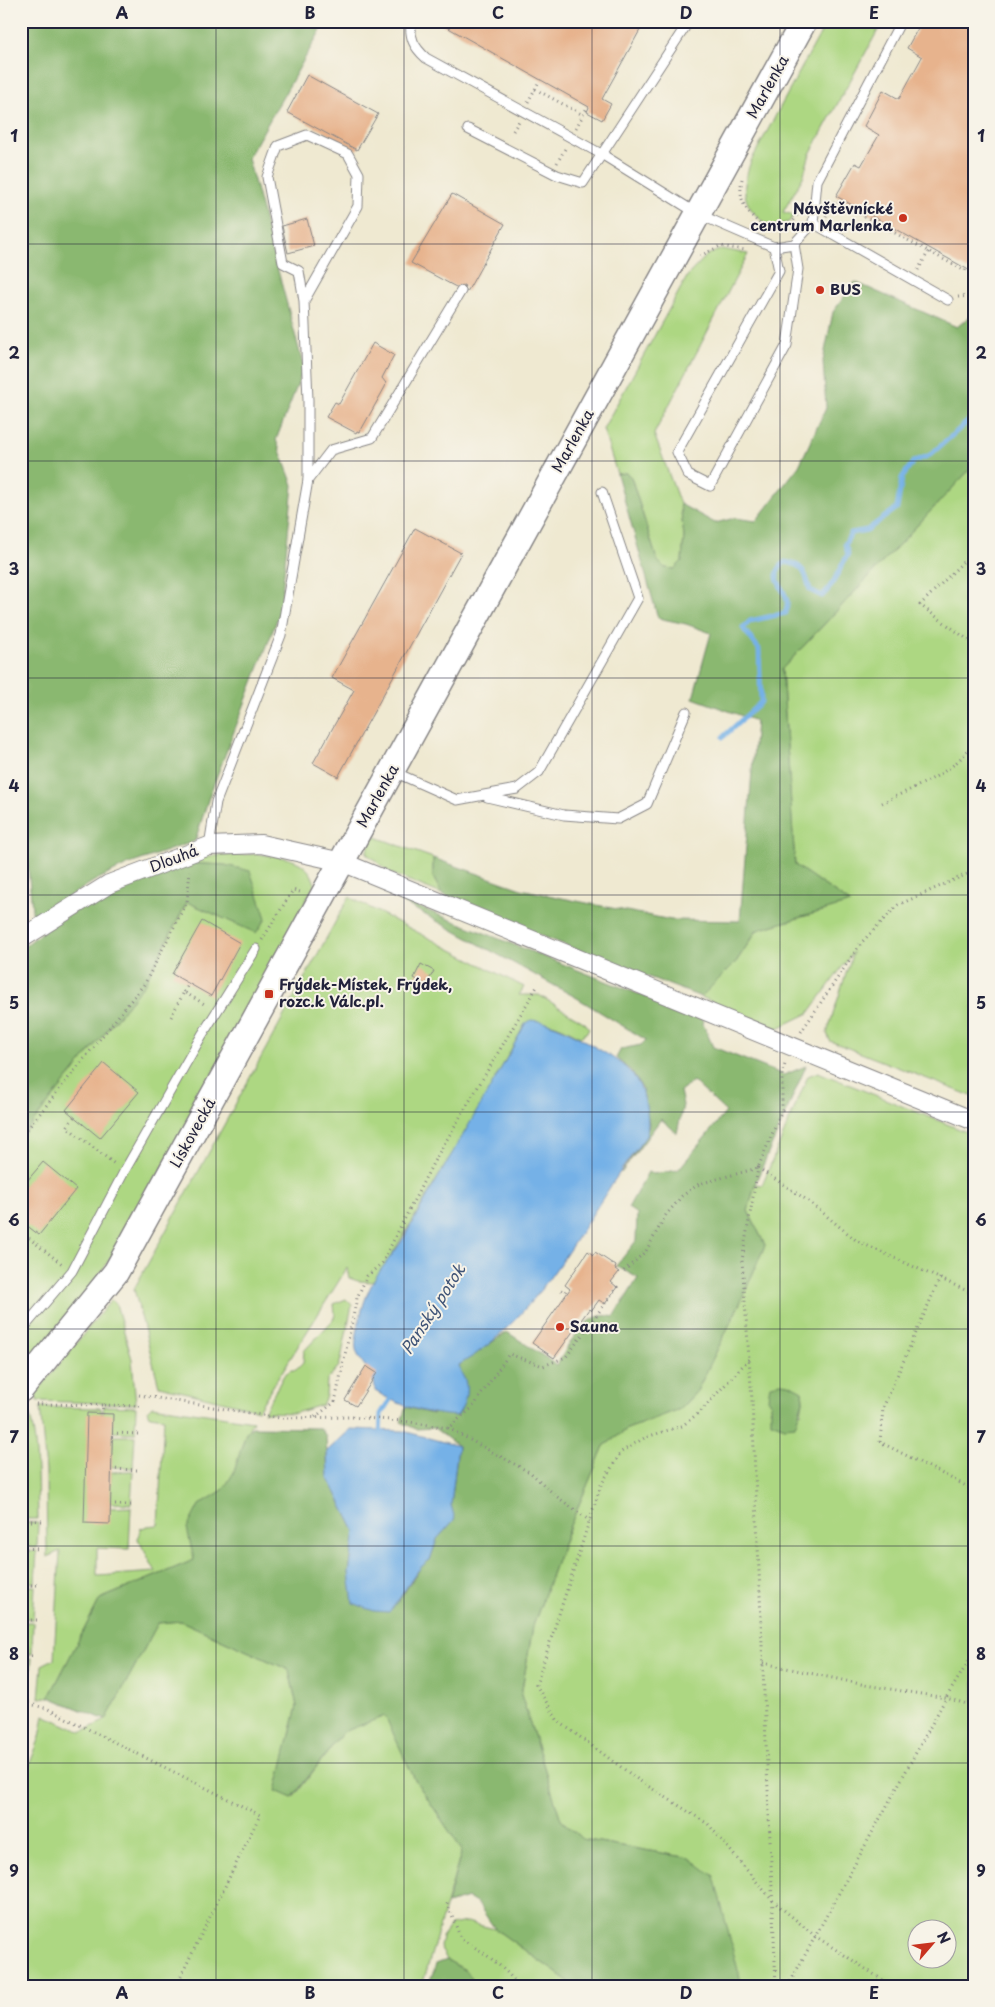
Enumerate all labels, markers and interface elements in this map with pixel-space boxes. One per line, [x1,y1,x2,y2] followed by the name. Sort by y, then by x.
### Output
[116,0,129,24] text: A
[305,0,316,24] text: B
[492,0,504,24] text: C
[680,0,692,24] text: D
[869,0,879,24] text: E
[740,50,794,122] street label: Marlenka
[10,123,18,147] text: 1
[977,123,985,147] text: 1
[751,196,893,236] place label: Návštěvnícké centrum Marlenka
[897,212,909,224] marker: Návštěvnícké centrum Marlenka
[830,277,861,300] place label: BUS
[814,284,826,296] marker: BUS
[8,340,20,364] text: 2
[975,340,987,364] text: 2
[545,404,599,476] street label: Marlenka
[9,556,19,580] text: 3
[976,556,986,580] text: 3
[350,759,404,831] street label: Marlenka
[9,773,20,797] text: 4
[976,773,987,797] text: 4
[146,838,202,877] street label: Dlouhá
[279,972,452,1012] place label: Frýdek-Místek, Frýdek, rozc.k Válc.pl.
[263,988,275,1000] marker: Frýdek-Místek, Frýdek, rozc.k Válc.pl.
[9,990,19,1014] text: 5
[976,990,986,1014] text: 5
[163,1092,221,1172] street label: Lískovecká
[8,1207,20,1231] text: 6
[975,1207,987,1231] text: 6
[394,1258,471,1358] water label: Panský potok
[570,1314,619,1337] place label: Sauna
[554,1321,566,1333] marker: Sauna
[9,1424,19,1448] text: 7
[976,1424,986,1448] text: 7
[9,1641,19,1665] text: 8
[976,1641,986,1665] text: 8
[9,1858,19,1882] text: 9
[976,1858,986,1882] text: 9
[908,1920,958,1970] north arrow
[932,1928,956,1947] text: N
[116,1980,129,2004] text: A
[305,1980,316,2004] text: B
[492,1980,504,2004] text: C
[680,1980,692,2004] text: D
[869,1980,879,2004] text: E

